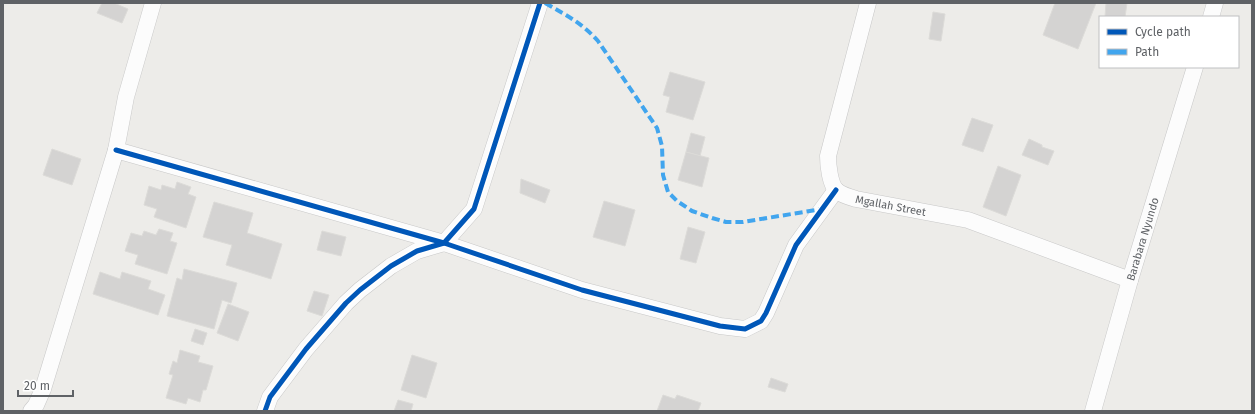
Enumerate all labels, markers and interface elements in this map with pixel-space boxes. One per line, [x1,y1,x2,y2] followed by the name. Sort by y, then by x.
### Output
[1099,16,1239,68] legend
[1135,25,1191,39] text: Cycle path
[1135,45,1159,59] text: Path
[854,193,927,218] street label: Mgallah Street
[1124,196,1161,282] street label: Barabara Nyundo
[18,372,73,398] scale bar
[24,379,50,393] text: 20 m

